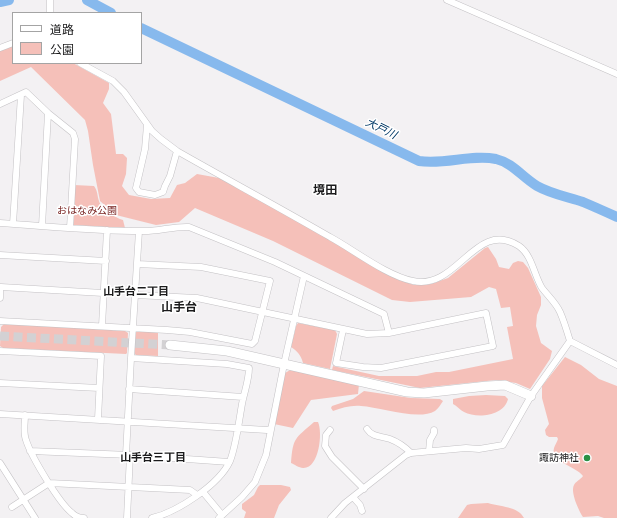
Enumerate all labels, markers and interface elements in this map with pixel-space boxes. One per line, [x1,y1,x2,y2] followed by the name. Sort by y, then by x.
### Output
[12,12,142,64] legend
[50,23,74,37] text: 道路
[50,43,74,57] text: 公園
[363,116,399,142] water label: 大戸川
[313,184,337,198] district label: 境田
[57,205,117,217] park label: おはなみ公園
[103,285,169,299] district label: 山手台二丁目
[161,301,197,315] district label: 山手台
[120,451,186,465] district label: 山手台三丁目
[539,452,579,464] place label: 諏訪神社
[582,453,592,463] marker: 諏訪神社

